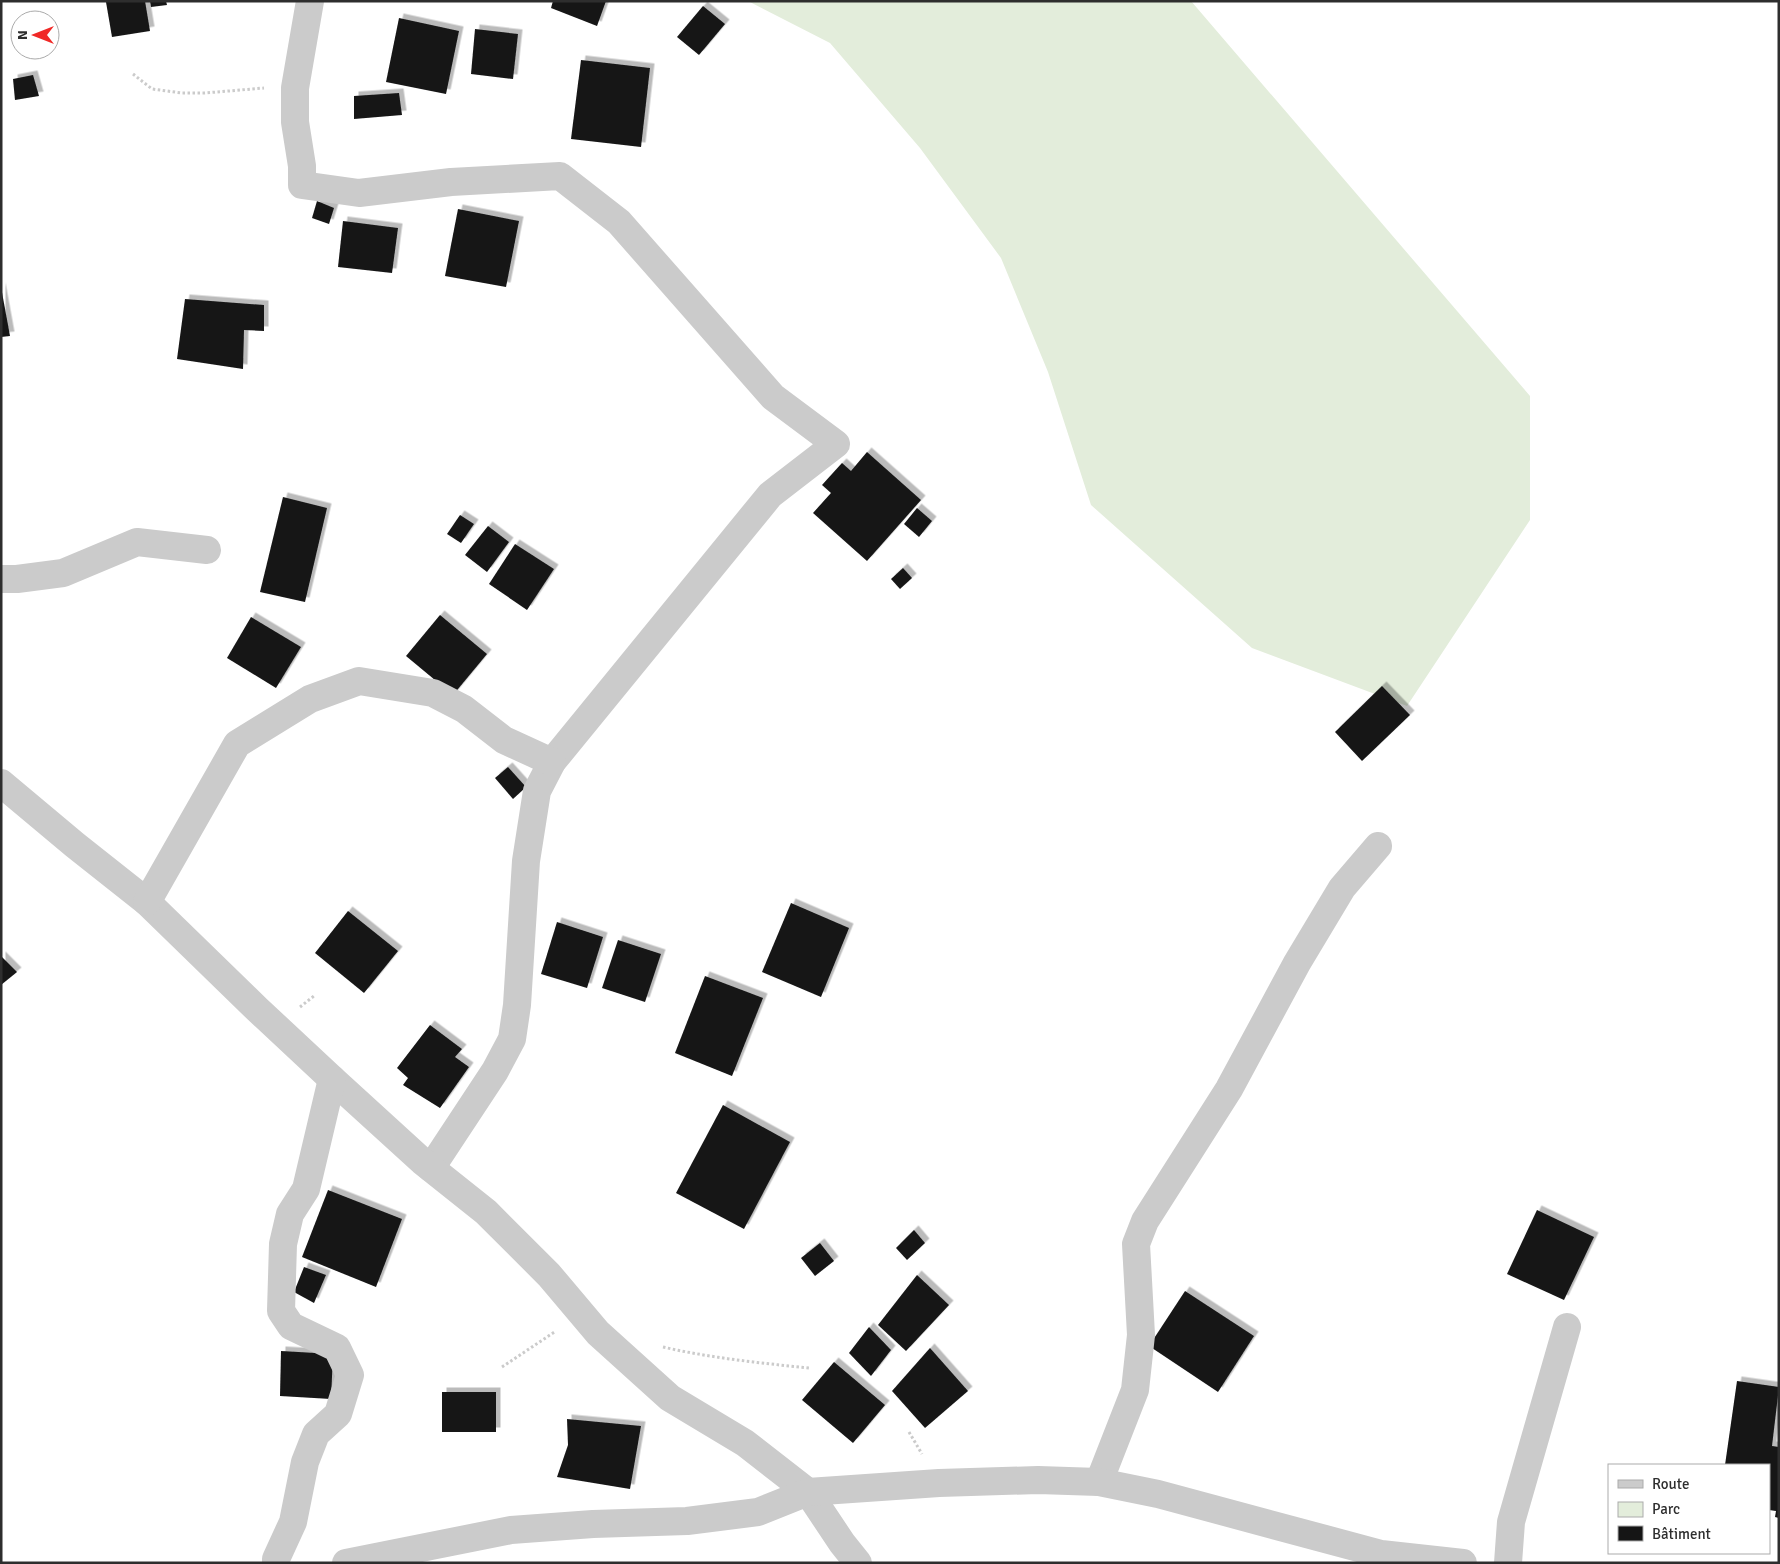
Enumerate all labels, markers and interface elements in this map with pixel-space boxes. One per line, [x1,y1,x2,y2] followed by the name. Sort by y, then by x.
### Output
[10,10,60,60] north arrow
[14,30,31,40] text: N
[1608,1464,1770,1554] legend
[1652,1475,1689,1493] text: Route
[1652,1500,1680,1518] text: Parc
[1652,1525,1711,1543] text: Bâtiment

